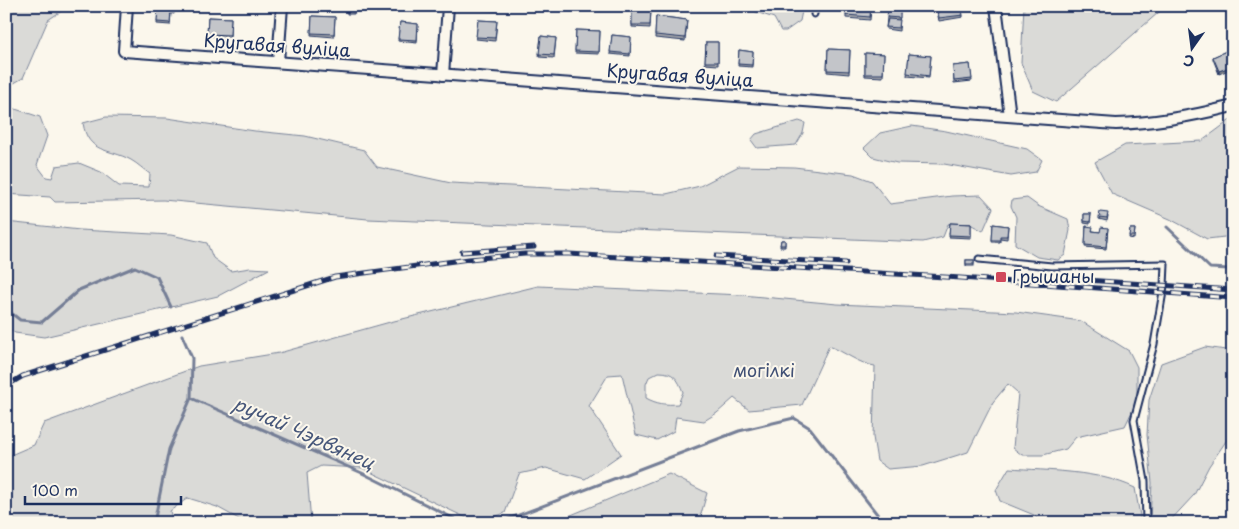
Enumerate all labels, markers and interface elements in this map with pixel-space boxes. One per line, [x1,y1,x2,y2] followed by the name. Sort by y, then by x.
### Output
[1166,22,1216,72] north arrow
[203,26,351,63] street label: Кругавая вуліца
[1181,50,1196,73] text: С
[606,56,754,93] street label: Кругавая вуліца
[1012,262,1095,289] place label: Грышаны
[994,270,1008,284] marker: Грышаны
[733,356,795,383] park label: могілкі
[229,388,380,476] water label: ручай Чэрвянец
[25,474,181,506] scale bar
[32,478,78,501] text: 100 m

